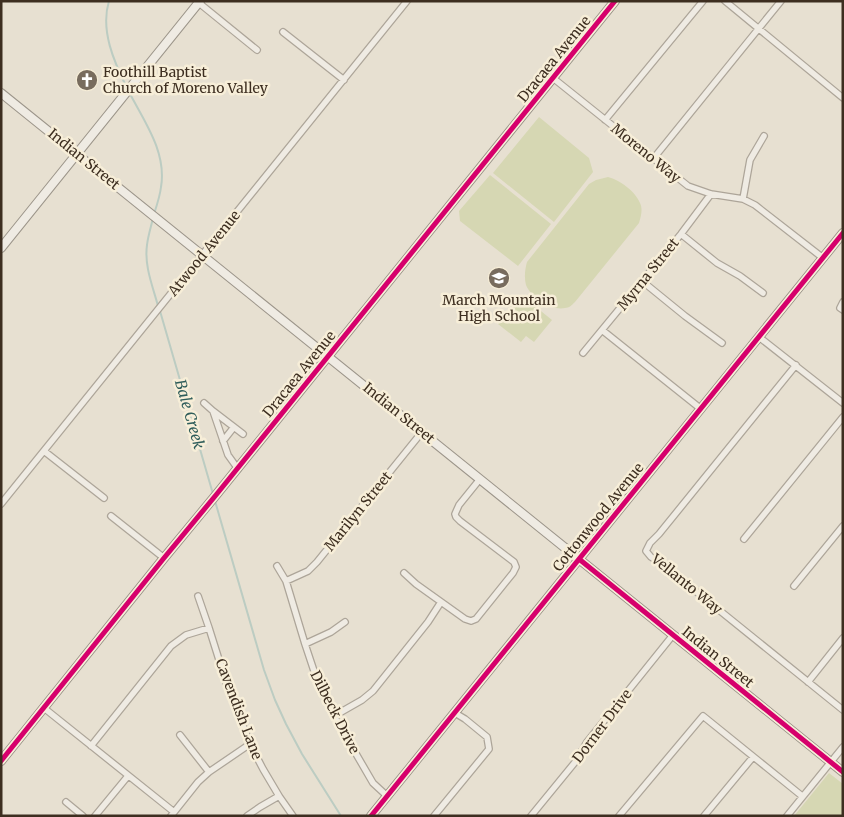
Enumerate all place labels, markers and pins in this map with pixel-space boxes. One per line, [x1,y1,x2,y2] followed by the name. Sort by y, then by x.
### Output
[103,63,269,97] place label: Foothill Baptist Church of Moreno Valley
[75,68,99,92] church icon: Foothill Baptist Church of Moreno Valley
[487,266,511,290] school or university icon: March Mountain High School
[442,291,556,325] place label: March Mountain High School

